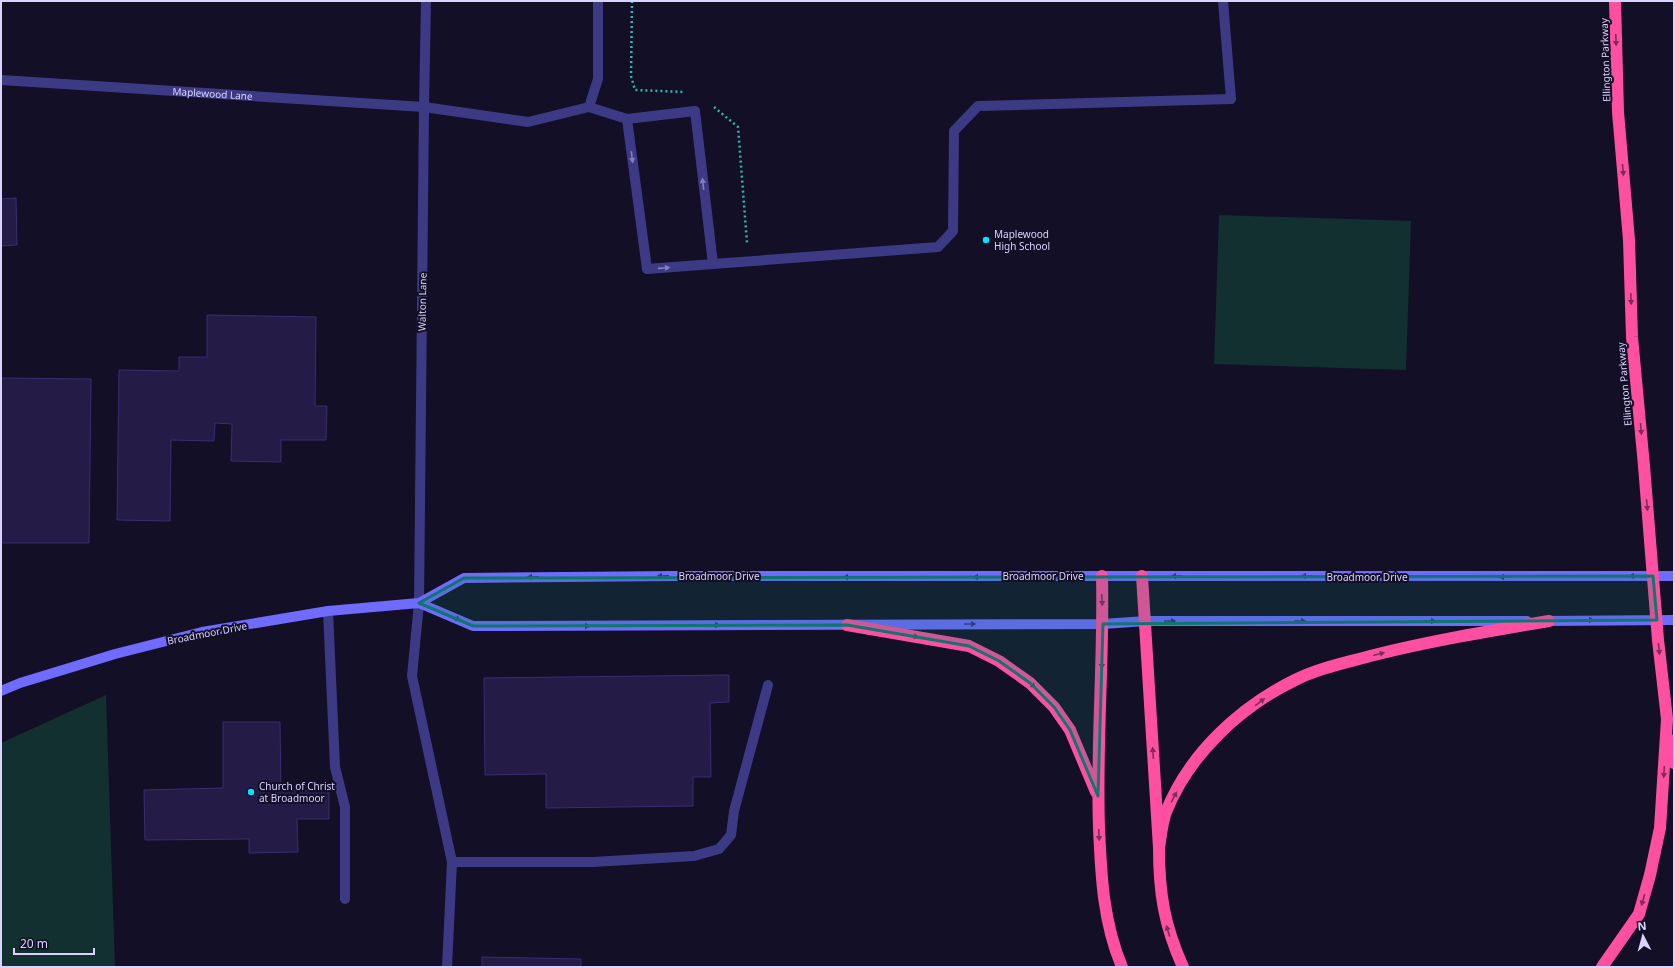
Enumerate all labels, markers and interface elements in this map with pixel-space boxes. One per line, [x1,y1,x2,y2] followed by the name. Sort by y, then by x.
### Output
[1597,17,1613,102] street label: Ellington Parkway
[1613,34,1619,47] one-way arrow
[172,84,253,103] street label: Maplewood Lane
[629,151,635,163] one-way arrow
[1620,164,1627,176] one-way arrow
[700,177,706,190] one-way arrow
[994,227,1050,253] place label: Maplewood High School
[981,235,991,245] marker: Maplewood High School
[658,264,670,271] one-way arrow
[414,272,430,331] street label: Walton Lane
[1628,293,1634,306] one-way arrow
[1613,341,1635,426] street label: Ellington Parkway
[1637,423,1644,435] one-way arrow
[1644,499,1651,511] one-way arrow
[678,569,760,583] street label: Broadmoor Drive
[1002,569,1084,583] street label: Broadmoor Drive
[1326,570,1408,584] street label: Broadmoor Drive
[656,573,669,579] one-way arrow
[1170,573,1183,579] one-way arrow
[1300,573,1313,579] one-way arrow
[1628,573,1641,579] one-way arrow
[526,574,539,580] one-way arrow
[842,574,855,580] one-way arrow
[972,574,985,580] one-way arrow
[1498,574,1511,580] one-way arrow
[1099,594,1106,606] one-way arrow
[450,616,462,622] one-way arrow
[1582,617,1595,623] one-way arrow
[166,618,249,648] street label: Broadmoor Drive
[1164,618,1177,624] one-way arrow
[1294,618,1307,624] one-way arrow
[1424,618,1437,624] one-way arrow
[964,621,977,627] one-way arrow
[708,622,721,628] one-way arrow
[578,623,591,629] one-way arrow
[907,634,919,640] one-way arrow
[1656,643,1662,655] one-way arrow
[1373,650,1386,656] one-way arrow
[1099,657,1105,670] one-way arrow
[1026,680,1036,689] one-way arrow
[1254,698,1265,706] one-way arrow
[1150,747,1157,759] one-way arrow
[1660,766,1667,778] one-way arrow
[259,779,335,805] place label: Church of Christ at Broadmoor
[246,787,256,797] marker: Church of Christ at Broadmoor
[1171,791,1177,803] one-way arrow
[1096,829,1103,841] one-way arrow
[1640,894,1646,906] one-way arrow
[1623,916,1663,956] north arrow
[1637,918,1647,933] text: N
[1165,924,1171,936] one-way arrow
[14,930,94,956] scale bar
[20,935,48,952] text: 20 m

